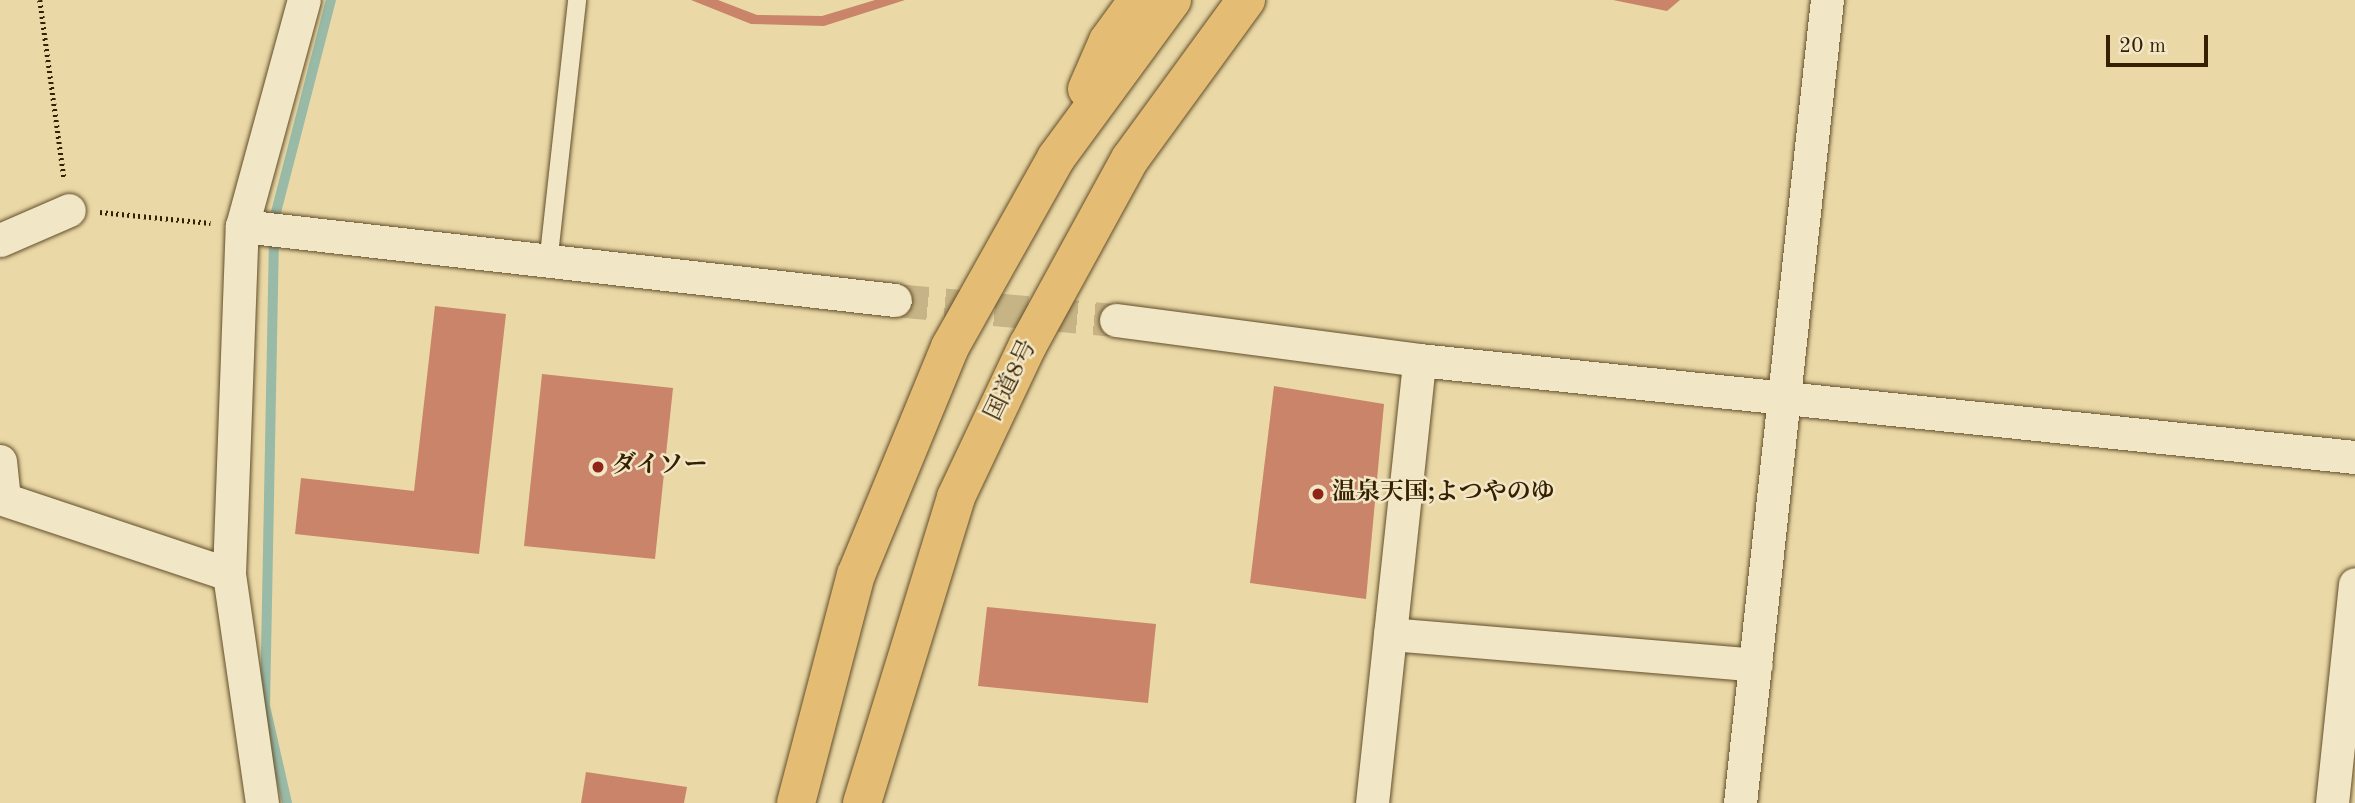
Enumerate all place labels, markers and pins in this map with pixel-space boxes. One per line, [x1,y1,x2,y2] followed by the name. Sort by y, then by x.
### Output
[612,453,708,481] place label: ダイソー
[590,459,606,475] marker: ダイソー
[1332,480,1555,508] place label: 温泉天国;よつやのゆ
[1310,486,1326,502] marker: 温泉天国;よつやのゆ

